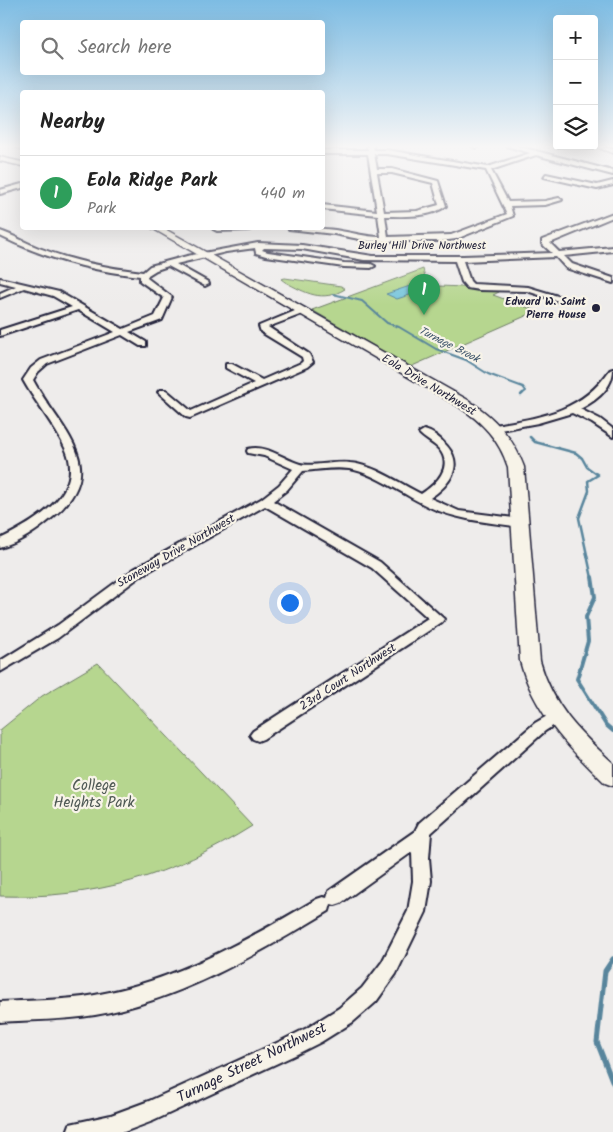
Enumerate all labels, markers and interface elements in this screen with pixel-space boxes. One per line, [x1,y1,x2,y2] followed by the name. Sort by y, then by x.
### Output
[553,15,598,150] map controls
[553,15,598,60] button: +
[20,20,325,75] search box
[78,33,172,63] text: Search here
[38,34,66,62] icon: search
[553,60,598,105] button: −
[553,105,598,150] button: layers
[40,106,105,139] text: Nearby
[87,166,217,196] text: Eola Ridge Park
[54,181,58,206] text: 1
[260,181,305,206] text: 440 m
[87,196,116,221] text: Park
[358,237,487,255] street label: Burley Hill Drive Northwest
[408,274,440,315] pin: 1
[505,293,587,324] place label: Edward W. Saint Pierre House
[590,302,602,314] marker: Edward W. Saint Pierre House
[415,322,484,369] water label: Turnage Brook
[378,349,480,421] street label: Eola Drive Northwest
[113,509,239,593] street label: Stoneway Drive Northwest
[277,590,303,616] your location
[296,638,401,716] street label: 23rd Court Northwest
[54,774,135,815] park label: College Heights Park
[173,1016,331,1110] street label: Turnage Street Northwest

